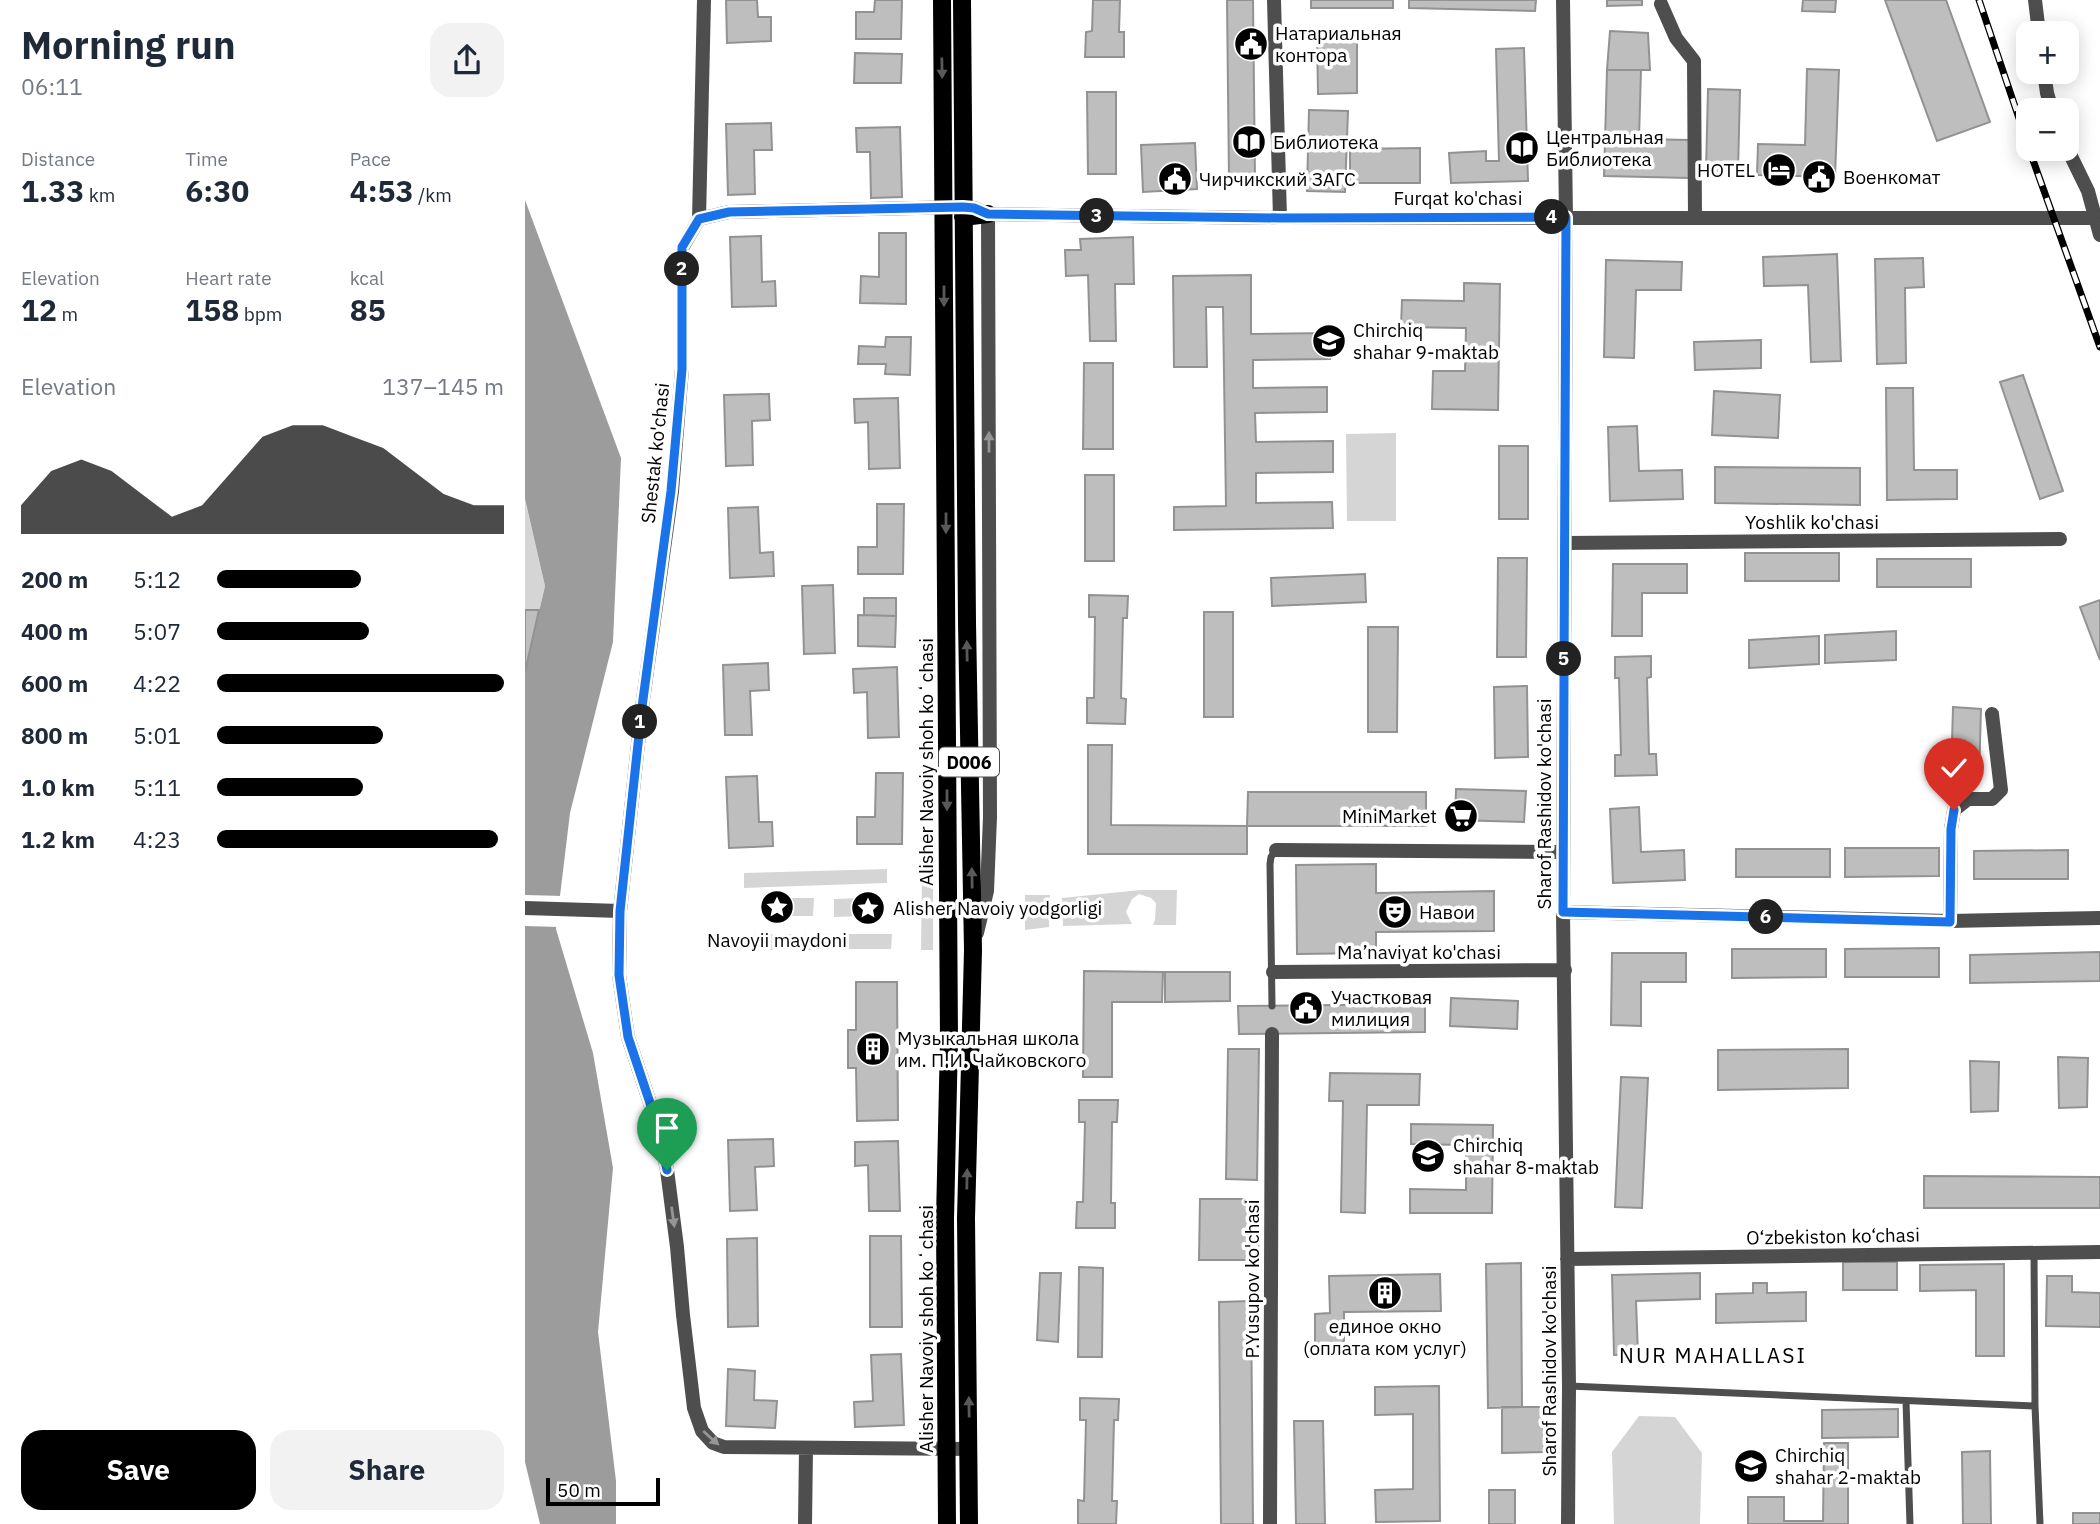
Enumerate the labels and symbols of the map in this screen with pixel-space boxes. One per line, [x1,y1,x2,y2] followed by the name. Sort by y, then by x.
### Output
[1275,21,1402,67] place label: Натариальная контора
[1232,25,1270,63] public building icon: Натариальная контора
[936,57,948,79] one-way arrow
[1230,123,1268,161] library icon: Библиотека
[1546,125,1664,171] place label: Центральная Библиотека
[1503,129,1541,167] library icon: Центральная Библиотека
[1273,130,1379,154] place label: Библиотека
[1760,151,1798,189] hotel icon: HOTEL
[1697,158,1755,182] place label: HOTEL
[1800,158,1838,196] public building icon: Военкомат
[1156,160,1194,198] public building icon: Чирчикский ЗАГС
[1843,165,1940,189] place label: Военкомат
[1199,167,1356,191] place label: Чирчикский ЗАГС
[1394,186,1522,210] street label: Furqat ko'chasi
[1079,198,1115,234] pin: 3
[1535,200,1569,234] pin: 4
[665,252,699,286] pin: 2
[938,285,950,307] one-way arrow
[1353,318,1499,364] place label: Chirchiq shahar 9-maktab
[1310,322,1348,360] school or university icon: Chirchiq shahar 9-maktab
[636,381,674,525] street label: Shestak ko'chasi
[983,431,995,453] one-way arrow
[1745,510,1879,534] street label: Yoshlik ko'chasi
[940,512,952,534] one-way arrow
[914,638,938,886] street label: Alisher Navoiy shoh koʻchasi
[962,640,973,662] one-way arrow
[1546,642,1581,676] pin: 5
[1532,699,1556,909] street label: Sharof Rashidov ko'chasi
[622,704,657,740] pin: 1
[1924,738,1984,810] pin
[939,748,999,776] road number: D006
[941,789,953,811] one-way arrow
[1442,797,1480,835] supermarket icon: MiniMarket
[1342,804,1437,828] place label: MiniMarket
[966,867,977,889] one-way arrow
[758,888,796,926] place icon: Navoyii maydoni
[849,889,887,927] place icon: Alisher Navoiy yodgorligi
[1376,893,1414,931] theatre icon: Навои
[893,896,1102,920] place label: Alisher Navoiy yodgorligi
[1419,900,1475,924] place label: Навои
[1749,900,1783,934] pin: 6
[707,928,847,952] place label: Navoyii maydoni
[1337,940,1501,964] street label: Ma’naviyat ko'chasi
[1331,985,1432,1031] place label: Участковая милиция
[1287,989,1325,1027] public building icon: Участковая милиция
[897,1026,1086,1072] place label: Музыкальная школа им. П.И. Чайковского
[854,1030,892,1068] building icon: Музыкальная школа им. П.И. Чайковского
[637,1098,697,1170] pin
[1453,1133,1599,1179] place label: Chirchiq shahar 8-maktab
[1409,1137,1447,1175] school or university icon: Chirchiq shahar 8-maktab
[962,1168,973,1190] one-way arrow
[1240,1199,1264,1359] street label: P.Yusupov ko'chasi
[914,1205,938,1453] street label: Alisher Navoiy shoh koʻchasi
[668,1206,679,1228] one-way arrow
[1746,1222,1920,1250] street label: O‘zbekiston ko‘chasi
[1537,1266,1561,1476] street label: Sharof Rashidov ko'chasi
[1366,1274,1404,1312] building icon: единое окно (оплата ком услуг)
[1303,1314,1467,1360] place label: единое окно (оплата ком услуг)
[1619,1341,1807,1369] district label: NUR MAHALLASI
[963,1396,975,1418] one-way arrow
[702,1430,719,1446] one-way arrow
[1775,1443,1921,1489] place label: Chirchiq shahar 2-maktab
[1732,1447,1770,1485] school or university icon: Chirchiq shahar 2-maktab
[546,1475,660,1507] scale bar

